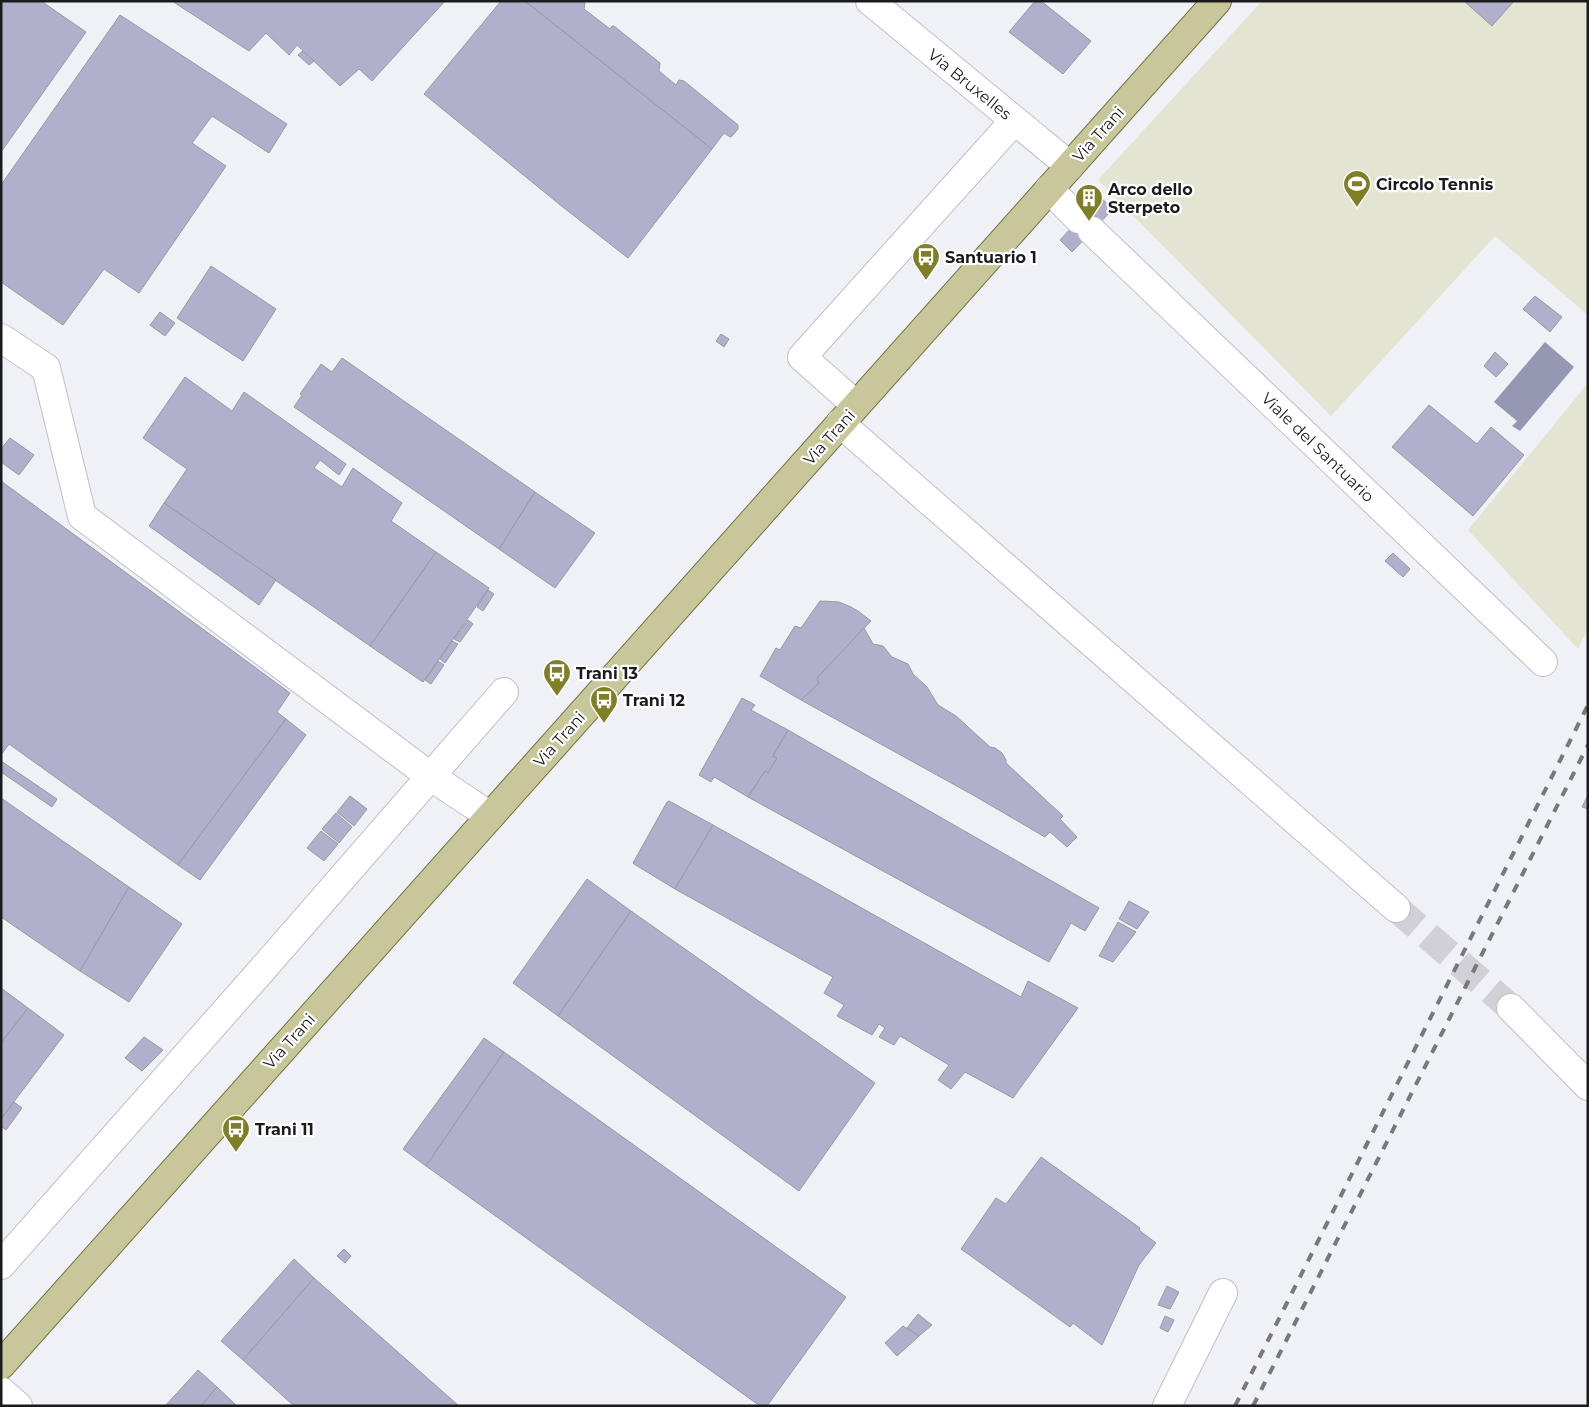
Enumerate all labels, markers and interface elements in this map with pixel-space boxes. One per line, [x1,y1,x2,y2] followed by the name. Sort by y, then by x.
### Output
[924,45,1015,124] street label: Via Bruxelles
[1069,103,1128,166] street label: Via Trani
[1342,169,1372,208] sports icon: Circolo Tennis
[1376,175,1494,194] place label: Circolo Tennis
[1107,180,1193,217] place label: Arco dello Sterpeto
[1074,183,1104,222] building icon: Arco dello Sterpeto
[911,242,941,281] bus stop icon: Santuario 1
[945,248,1037,267] place label: Santuario 1
[1257,389,1378,506] street label: Viale del Santuario
[800,406,859,469] street label: Via Trani
[542,658,572,697] bus stop icon: Trani 13
[576,664,638,683] place label: Trani 13
[589,685,619,724] bus stop icon: Trani 12
[623,691,685,710] place label: Trani 12
[530,708,589,771] street label: Via Trani
[260,1010,319,1073] street label: Via Trani
[221,1114,251,1153] bus stop icon: Trani 11
[255,1120,314,1139] place label: Trani 11

